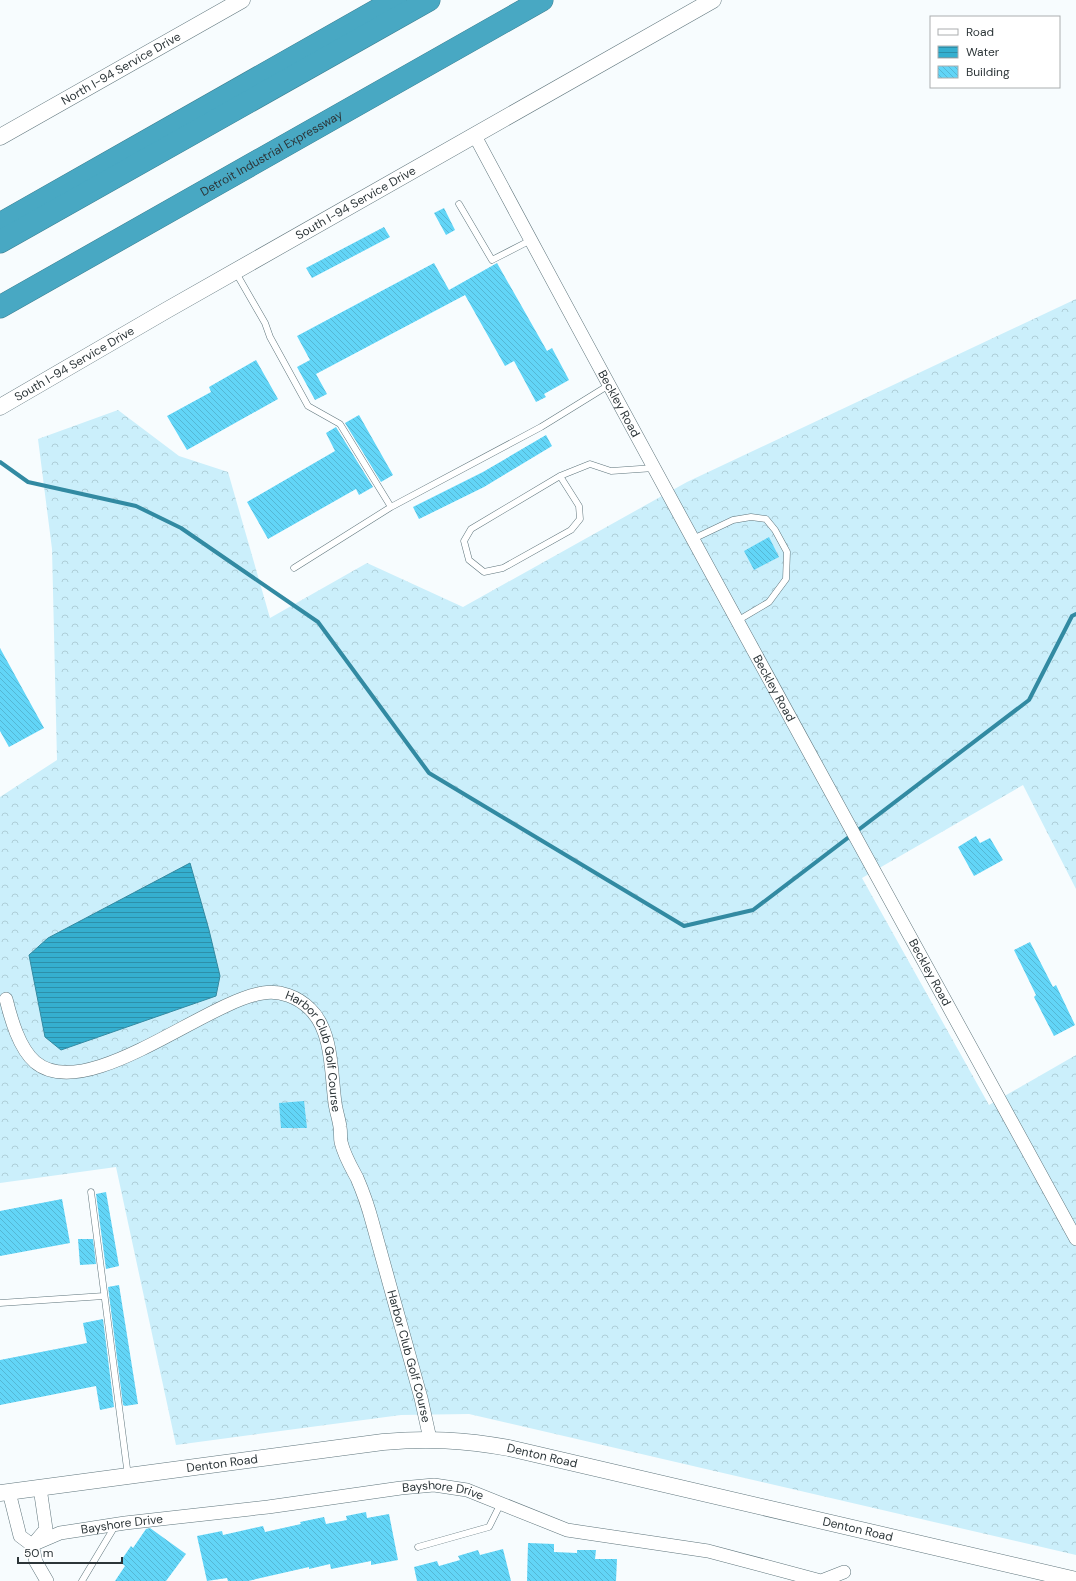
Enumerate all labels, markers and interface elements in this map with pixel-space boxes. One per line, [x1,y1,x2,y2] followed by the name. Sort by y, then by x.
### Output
[930,16,1060,88] legend
[966,24,994,40] text: Road
[58,28,184,109] street label: North I-94 Service Drive
[966,44,1000,60] text: Water
[966,64,1010,80] text: Building
[197,106,346,200] street label: Detroit Industrial Expressway
[293,162,419,243] street label: South I-94 Service Drive
[12,323,137,405] street label: South I-94 Service Drive
[594,367,644,440] street label: Beckley Road
[749,652,799,725] street label: Beckley Road
[905,936,955,1009] street label: Beckley Road
[283,987,345,1114] street label: Harbor Club Golf Course
[383,1288,434,1424] street label: Harbor Club Golf Course
[505,1440,579,1472] street label: Denton Road
[185,1451,259,1476] street label: Denton Road
[401,1477,486,1504] street label: Bayshore Drive
[80,1511,164,1538] street label: Bayshore Drive
[821,1513,894,1545] street label: Denton Road
[18,1539,122,1565] scale bar
[24,1545,53,1561] text: 50 m

